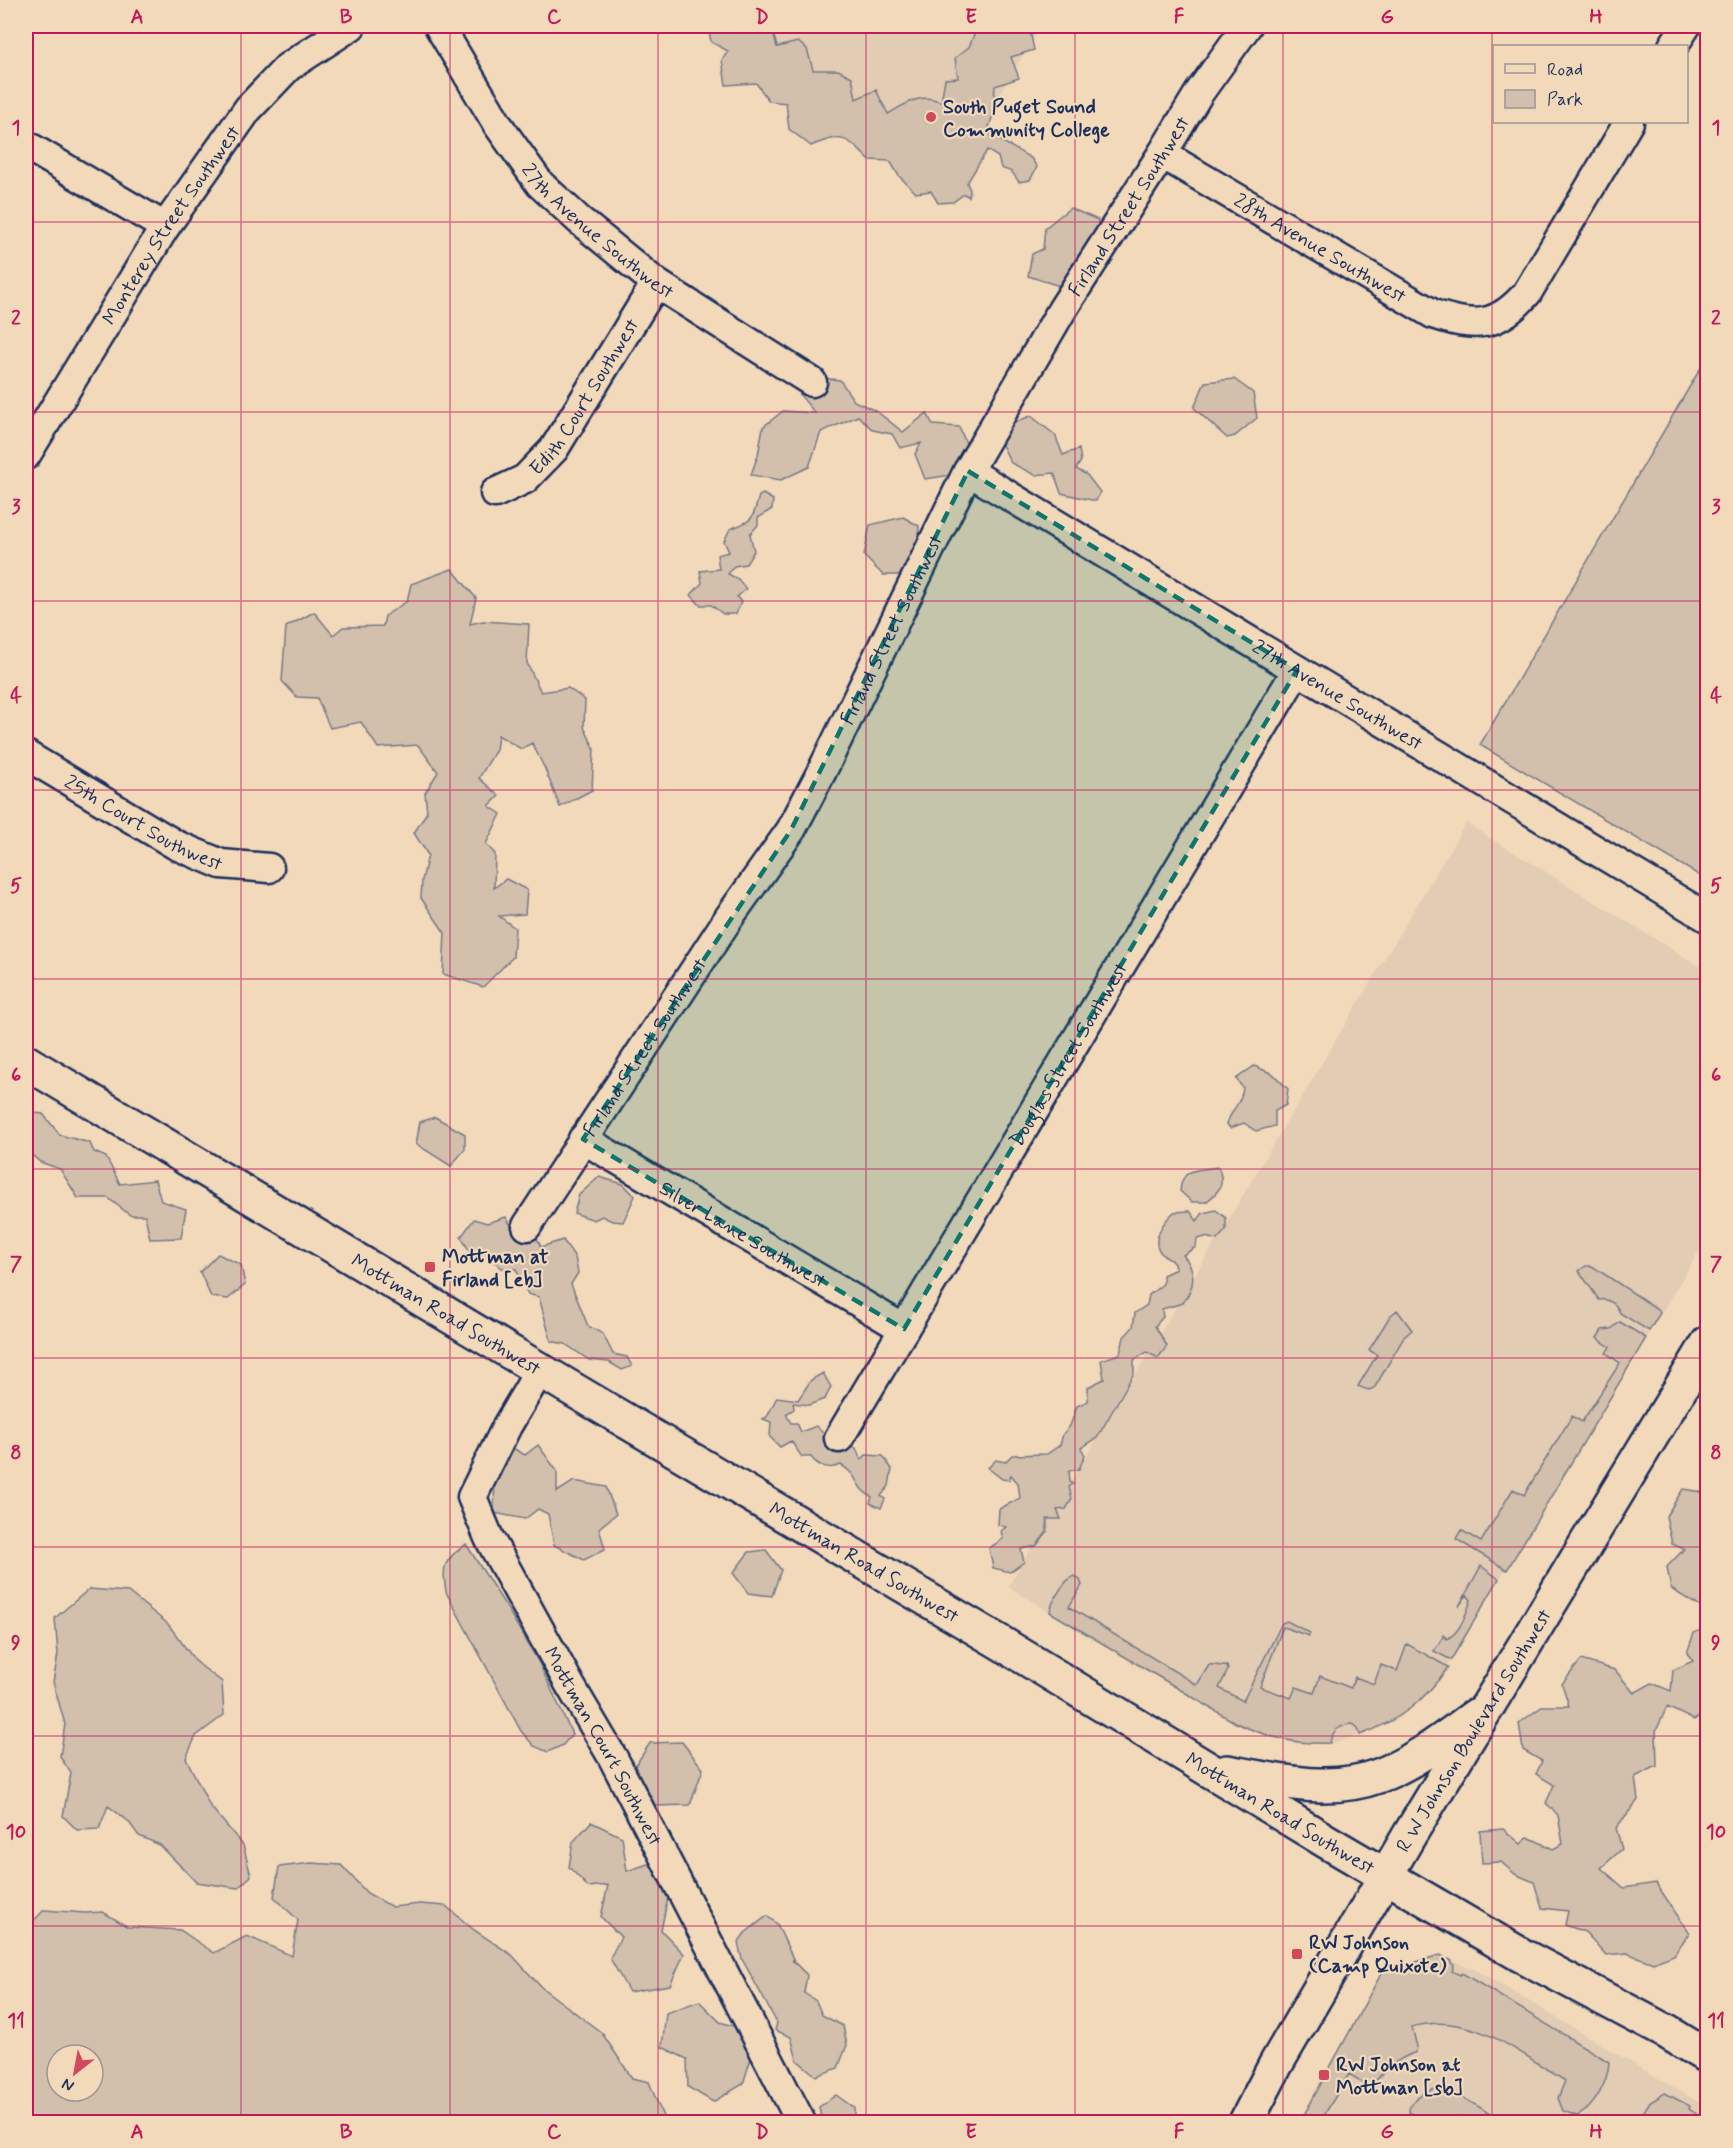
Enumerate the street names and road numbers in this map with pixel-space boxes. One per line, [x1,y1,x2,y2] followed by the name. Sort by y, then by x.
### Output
[1062,112,1197,302] street label: Firland Street Southwest
[96,120,247,330] street label: Monterey Street Southwest
[514,158,679,306] street label: 27th Avenue Southwest
[1229,187,1411,310] street label: 28th Avenue Southwest
[524,314,646,482] street label: Edith Court Southwest
[834,530,950,730] street label: Firland Street Southwest
[1247,634,1428,758] street label: 27th Avenue Southwest
[59,769,227,878] street label: 25th Court Southwest
[577,953,714,1142] street label: Firland Street Southwest
[1004,957,1135,1152] street label: Douglas Street Southwest
[654,1175,831,1295] street label: Silver Lane Southwest
[346,1248,546,1383] street label: Mottman Road Southwest
[763,1496,964,1630] street label: Mottman Road Southwest
[1390,1604,1559,1857] street label: R W Johnson Boulevard Southwest
[537,1642,668,1851] street label: Mottman Court Southwest
[1180,1747,1380,1882] street label: Mottman Road Southwest

